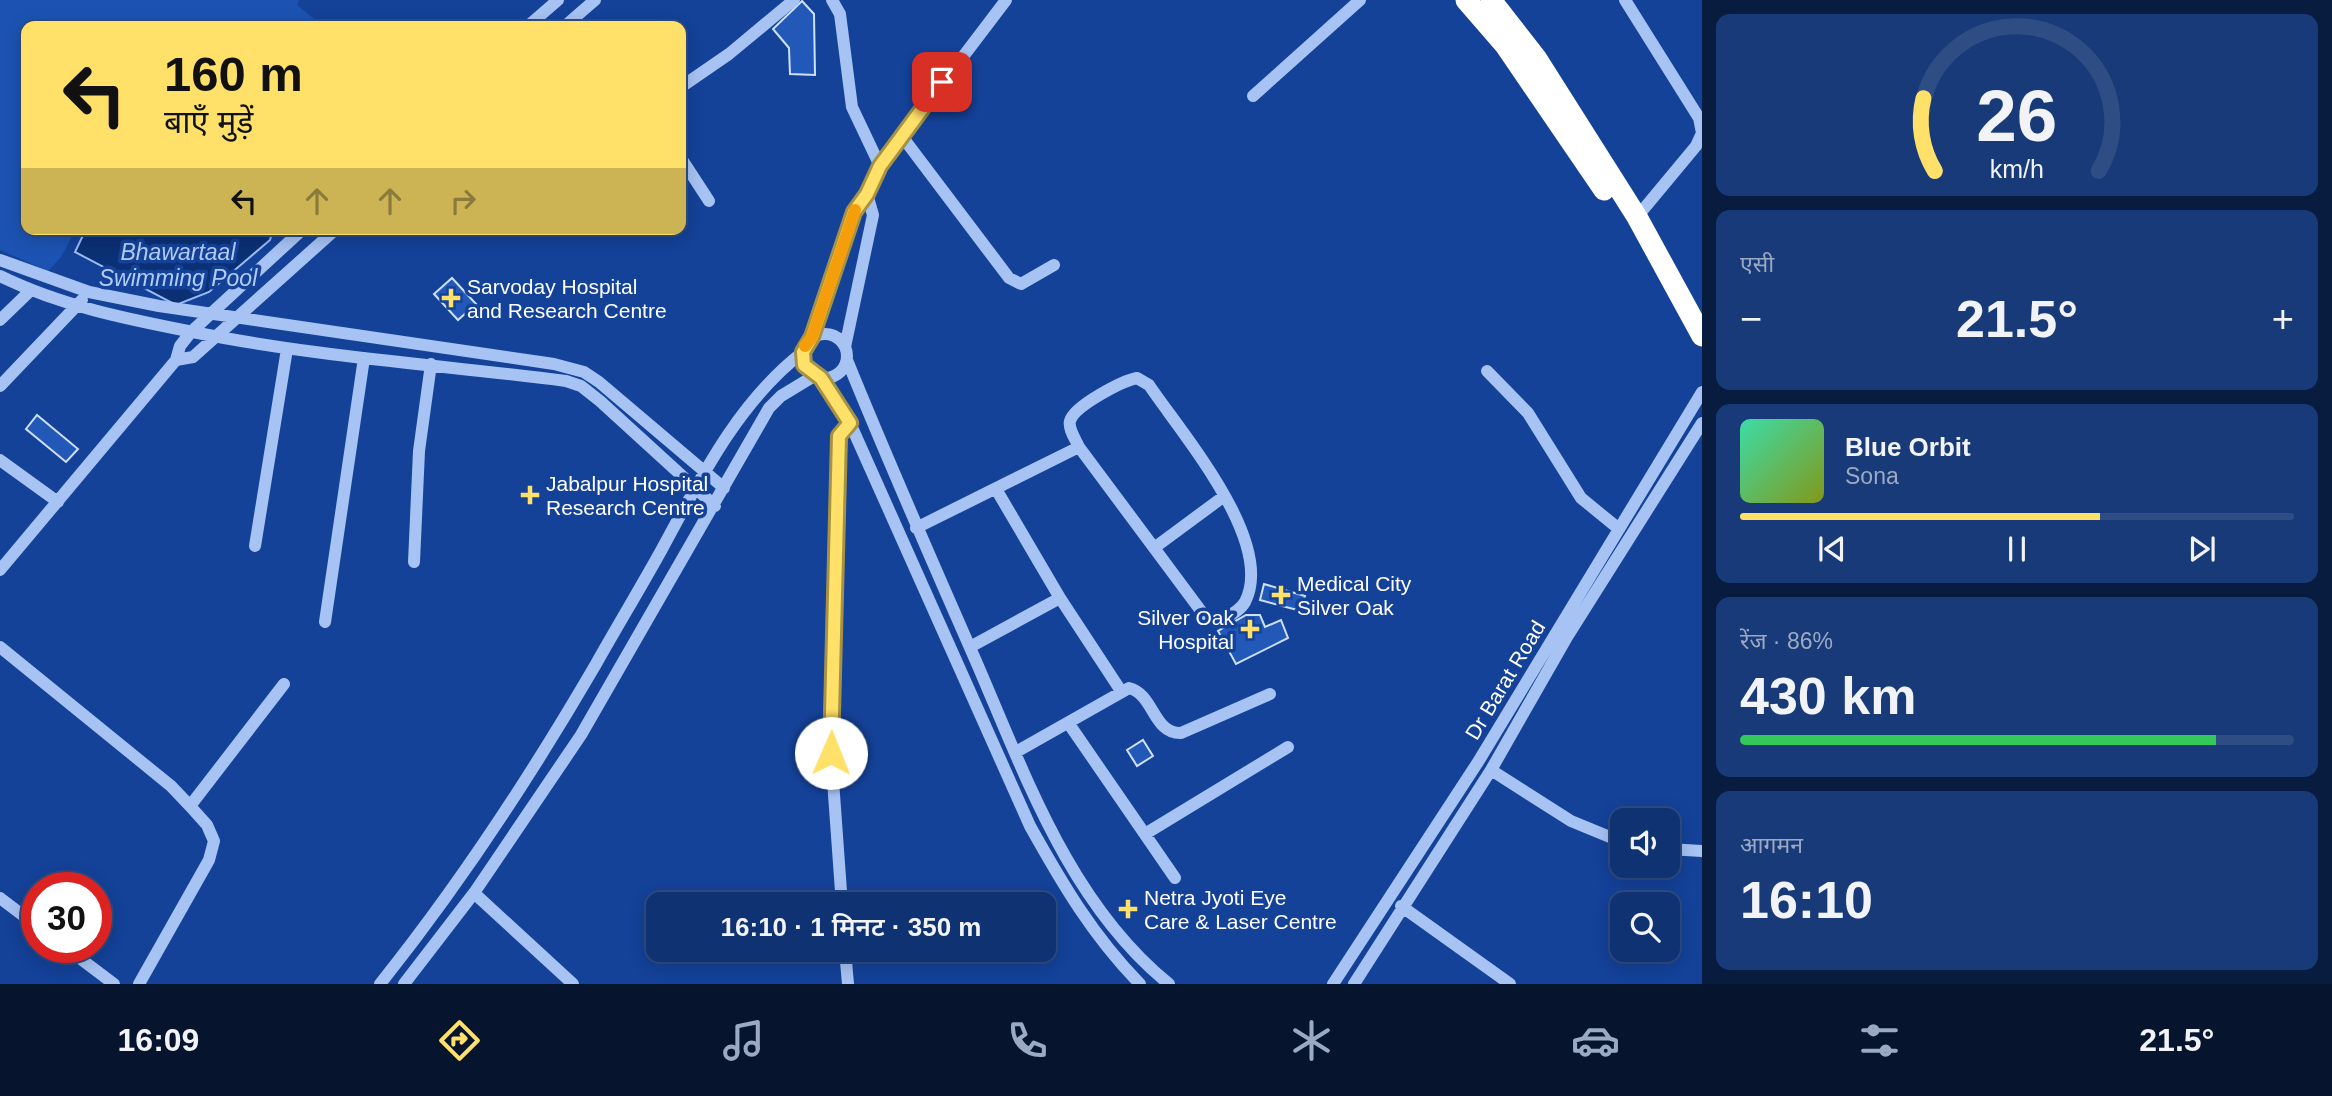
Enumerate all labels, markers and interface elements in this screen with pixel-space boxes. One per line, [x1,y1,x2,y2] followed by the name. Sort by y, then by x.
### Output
[164,47,303,101] text: 160 m
[49,49,140,140] icon: left
[912,52,972,112] pin
[923,63,961,101] icon: arrive
[1977,75,2057,156] text: 26
[164,104,253,140] text: बाएँ मुड़ें
[1990,155,2044,183] text: km/h
[225,182,263,220] icon: left
[298,182,336,220] icon: ahead
[371,182,409,220] icon: ahead
[444,182,482,220] icon: right
[99,239,258,291] water label: Bhawartaal Swimming Pool
[1740,251,1774,277] text: एसी
[467,275,667,322] place label: Sarvoday Hospital and Research Centre
[441,288,461,308] marker: Sarvoday Hospital and Research Centre
[1956,290,2078,348] text: 21.5°
[1740,298,1762,340] text: −
[2272,298,2294,340] text: +
[1845,432,1971,462] text: Blue Orbit
[1845,463,1899,489] text: Sona
[546,472,708,519] place label: Jabalpur Hospital Research Centre
[520,485,540,505] marker: Jabalpur Hospital Research Centre
[1813,530,1851,568] icon: previous
[1998,530,2036,568] icon: pause
[2183,530,2221,568] icon: next
[1297,572,1412,619] place label: Medical City Silver Oak
[1271,585,1291,605] marker: Medical City Silver Oak
[1137,606,1234,653] place label: Silver Oak Hospital
[1461,617,1549,743] street label: Dr Barat Road
[1240,619,1260,639] marker: Silver Oak Hospital
[1740,628,1833,654] text: रेंज · 86%
[1740,667,1916,725] text: 430 km
[794,716,868,790] position arrow
[1610,808,1680,962] map controls
[1610,808,1680,878] button: sound
[1740,832,1803,858] text: आगमन
[1740,871,1873,929] text: 16:10
[21,872,112,963] speed limit sign: 30
[1144,886,1337,933] place label: Netra Jyoti Eye Care & Laser Centre
[1610,892,1680,962] button: search
[1118,899,1138,919] marker: Netra Jyoti Eye Care & Laser Centre
[721,912,981,942] text: 16:10 · 1 मिनट · 350 m
[435,1016,484,1065] icon: directions
[719,1016,768,1065] icon: music
[1003,1016,1052,1065] icon: phone
[1287,1016,1336,1065] icon: climate
[1571,1016,1620,1065] icon: car
[1855,1016,1904,1065] icon: filters
[118,1022,199,1058] text: 16:09
[2139,1022,2214,1058] text: 21.5°

